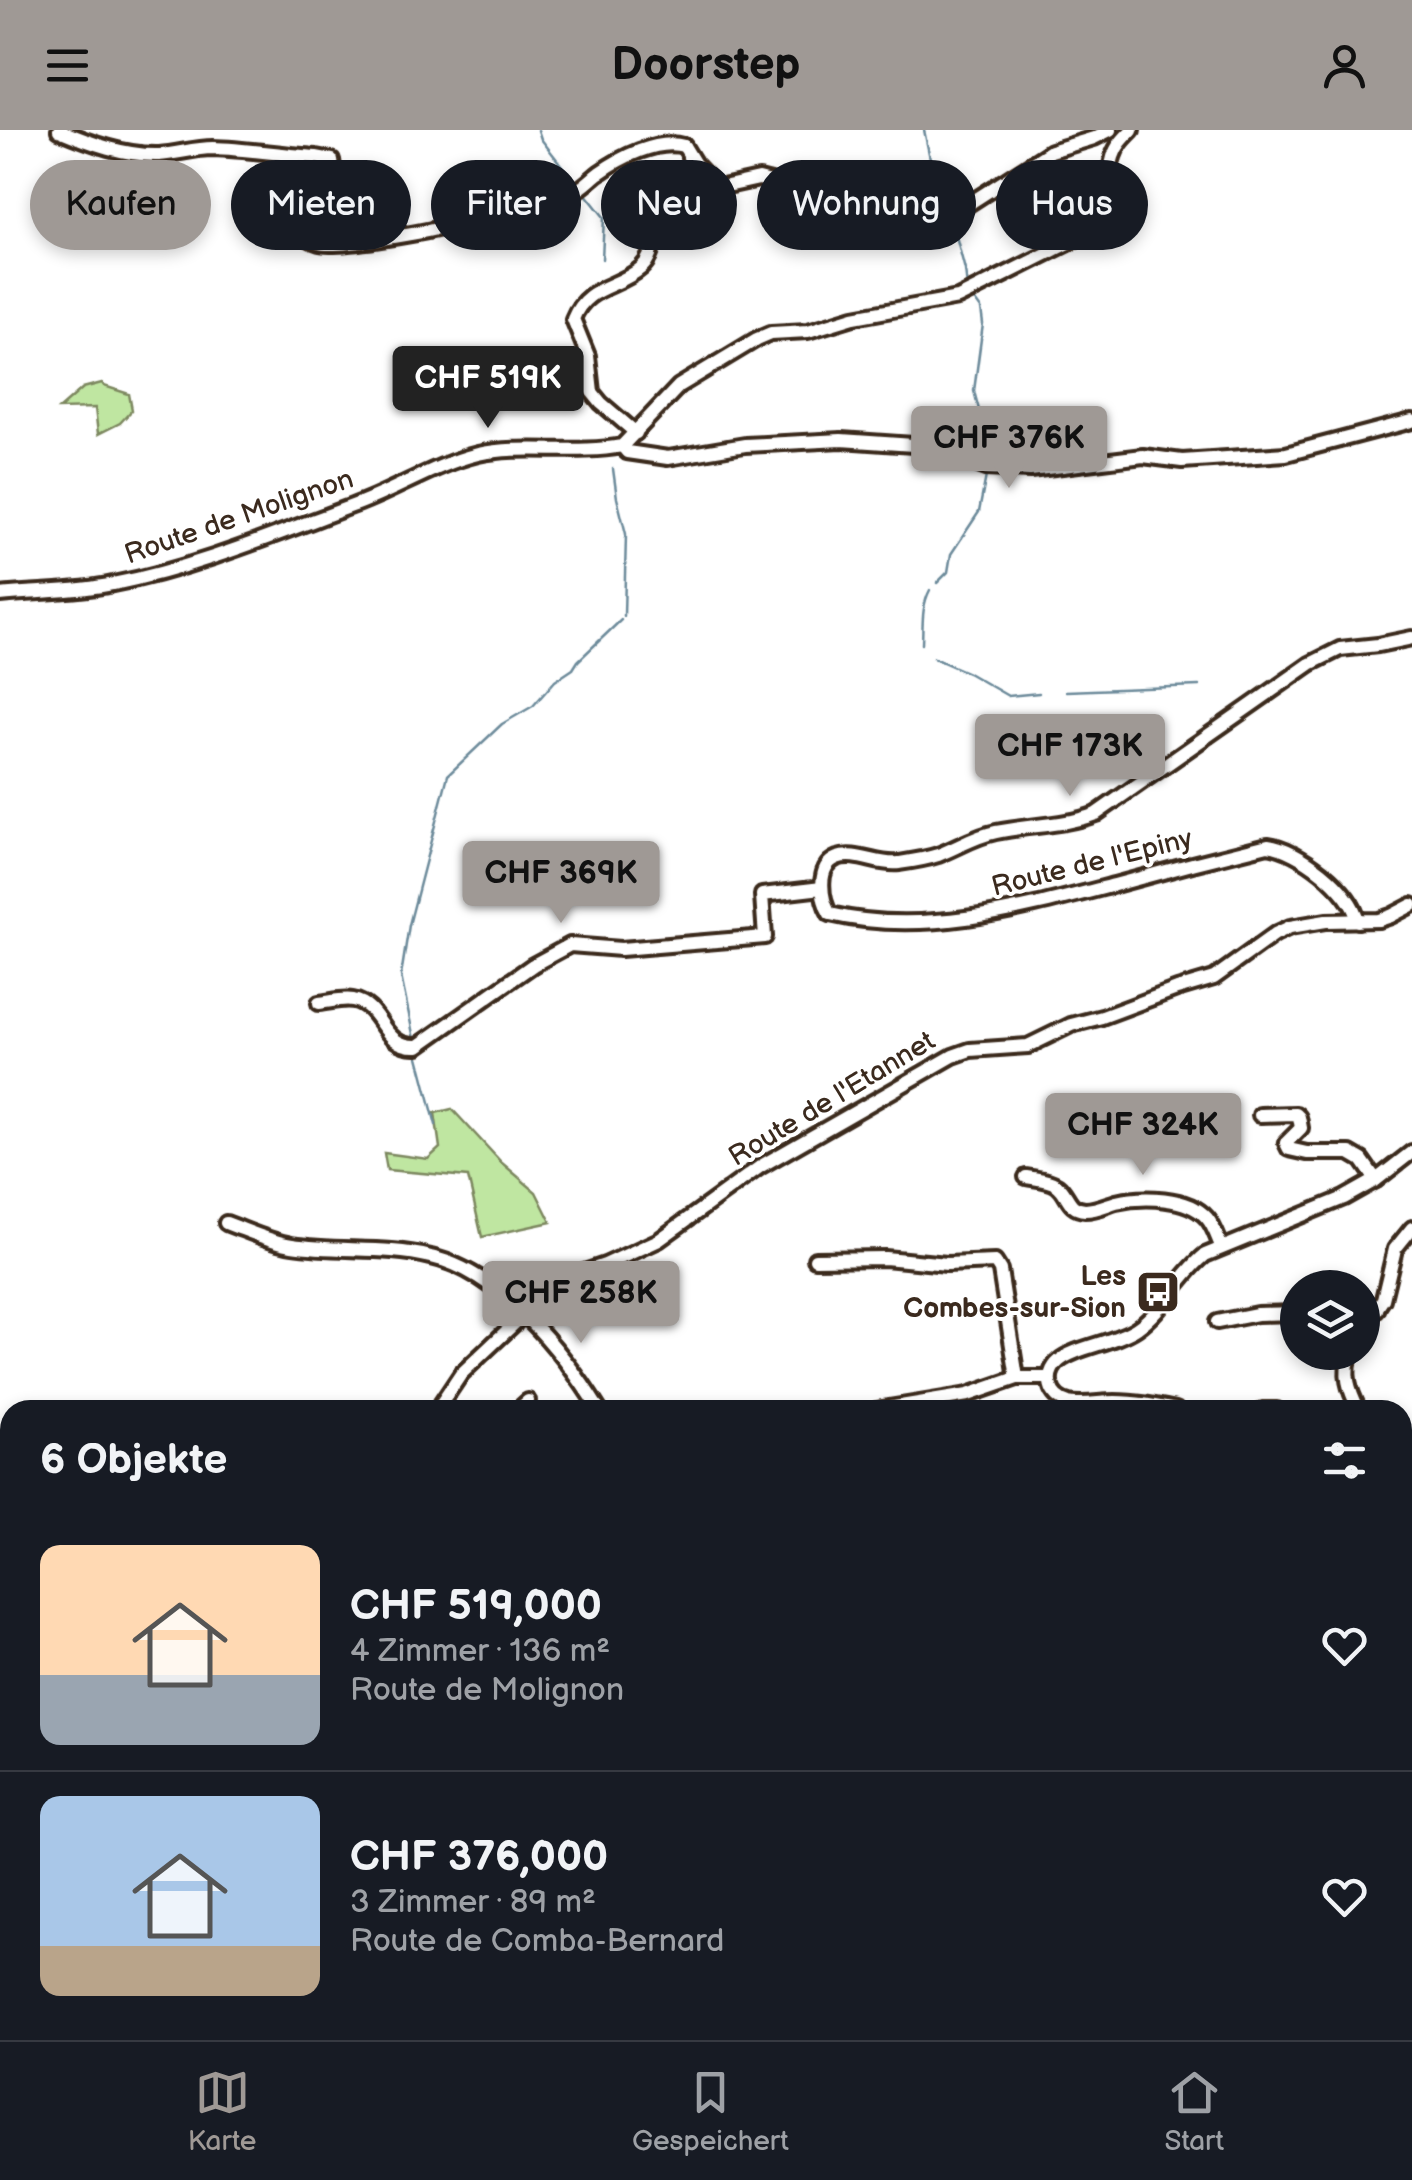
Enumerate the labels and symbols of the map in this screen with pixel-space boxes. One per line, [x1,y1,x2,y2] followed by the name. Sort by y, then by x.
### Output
[385,346,591,431] pin: CHF 519K
[906,406,1112,491] pin: CHF 376K
[120,462,358,572] street label: Route de Molignon
[967,714,1173,799] pin: CHF 173K
[988,822,1196,904] street label: Route de l'Epiny
[458,841,664,926] pin: CHF 369K
[723,1024,941,1174] street label: Route de l'Etannet
[1040,1093,1246,1178] pin: CHF 324K
[903,1260,1126,1325] place label: Les Combes-sur-Sion
[478,1261,684,1346] pin: CHF 258K
[1135,1269,1181,1315] bus stop icon: Les Combes-sur-Sion

